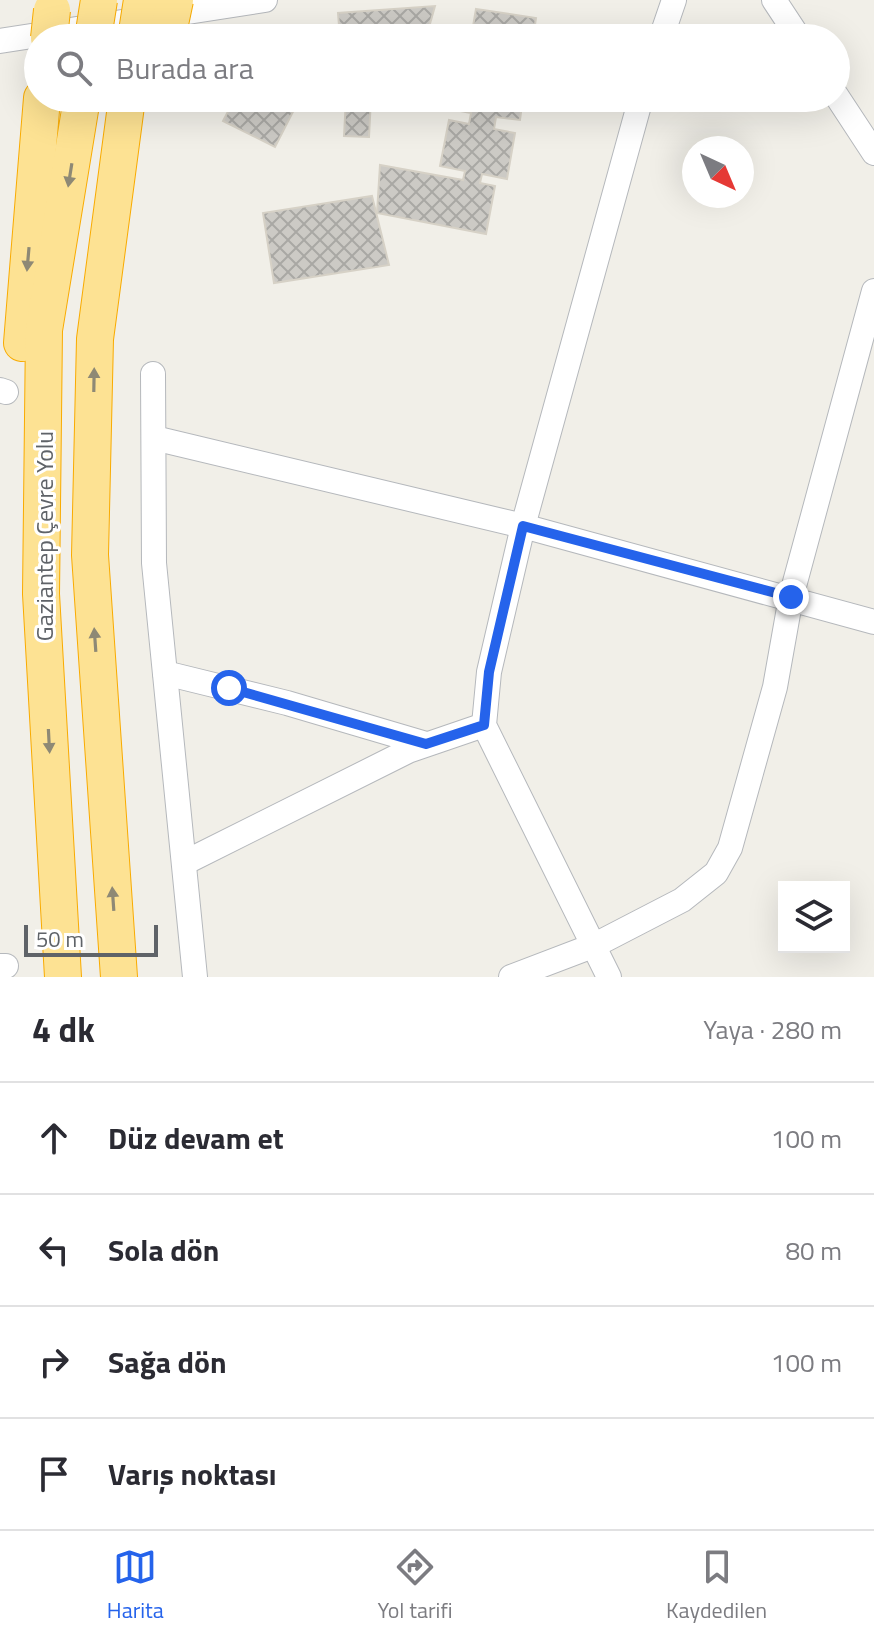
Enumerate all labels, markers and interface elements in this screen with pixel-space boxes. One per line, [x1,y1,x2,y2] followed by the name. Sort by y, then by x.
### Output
[24,24,850,112] search box
[116,45,254,91] text: Burada ara
[52,46,96,90] icon: search
[682,136,754,208] north arrow
[63,163,75,188] one-way arrow
[21,247,34,272] one-way arrow
[87,367,100,392] one-way arrow
[26,431,62,641] street label: Gaziantep Çevre Yolu
[773,579,809,615] route end
[89,627,102,652] one-way arrow
[211,670,247,706] route start
[42,729,55,754] one-way arrow
[778,881,850,953] map controls
[778,881,850,953] button: layers
[106,886,119,911] one-way arrow
[24,921,158,957] scale bar
[36,922,84,956] text: 50 m
[32,1003,95,1055] text: 4 dk
[703,1010,842,1049] text: Yaya · 280 m
[108,1115,284,1161] text: Düz devam et
[32,1116,76,1160] icon: ahead
[771,1119,842,1158] text: 100 m
[108,1227,219,1273] text: Sola dön
[32,1228,76,1272] icon: left
[785,1231,842,1270] text: 80 m
[108,1339,227,1385] text: Sağa dön
[32,1340,76,1384] icon: right
[771,1343,842,1382] text: 100 m
[108,1451,277,1497] text: Varış noktası
[32,1452,76,1496] icon: arrive
[107,1545,164,1627] tab: Harita
[377,1545,453,1627] tab: Yol tarifi
[666,1545,767,1627] tab: Kaydedilen

